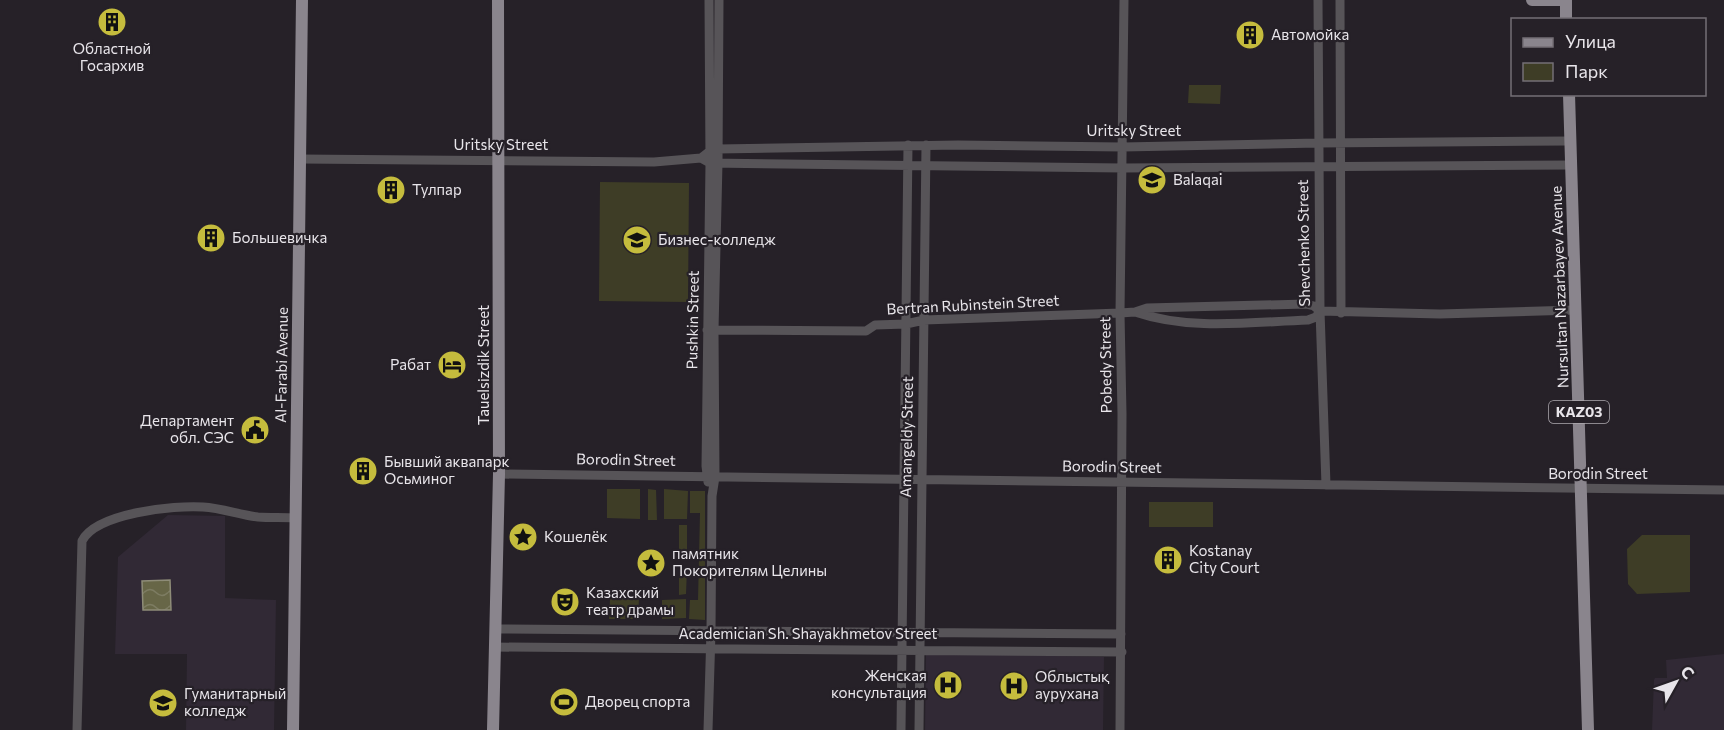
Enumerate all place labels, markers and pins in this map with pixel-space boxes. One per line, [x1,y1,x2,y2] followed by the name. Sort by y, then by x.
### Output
[96,6,128,38] building icon: Областной Госархив
[1234,19,1266,51] building icon: Автомойка
[1271,25,1349,43] place label: Автомойка
[73,39,151,74] place label: Областной Госархив
[1136,164,1168,196] school or university icon: Balaqai
[1173,170,1223,188] place label: Balaqai
[375,174,407,206] building icon: Тулпар
[412,180,462,198] place label: Тулпар
[195,222,227,254] building icon: Большевичка
[621,224,653,256] school or university icon: Бизнес-колледж
[232,228,327,246] place label: Большевичка
[658,230,776,248] place label: Бизнес-колледж
[436,349,468,381] hotel icon: Рабат
[390,355,431,373] place label: Рабат
[140,411,234,446] place label: Департамент обл. СЭС
[239,414,271,446] public building icon: Департамент обл. СЭС
[384,452,509,487] place label: Бывший аквапарк Осьминог
[347,455,379,487] building icon: Бывший аквапарк Осьминог
[507,521,539,553] place icon: Кошелёк
[544,527,607,545] place label: Кошелёк
[1189,541,1260,576] place label: Kostanay City Court
[672,544,827,579] place label: памятник Покорителям Целины
[1152,544,1184,576] building icon: Kostanay City Court
[635,547,667,579] place icon: памятник Покорителям Целины
[586,583,674,618] place label: Казахский театр драмы
[549,586,581,618] theatre icon: Казахский театр драмы
[831,666,927,701] place label: Женская консультация
[1035,667,1110,702] place label: Облыстық аурухана
[932,669,964,701] hospital icon: Женская консультация
[998,670,1030,702] hospital icon: Облыстық аурухана
[184,684,286,719] place label: Гуманитарный колледж
[548,686,580,718] sports icon: Дворец спорта
[147,687,179,719] school or university icon: Гуманитарный колледж
[585,692,690,710] place label: Дворец спорта

